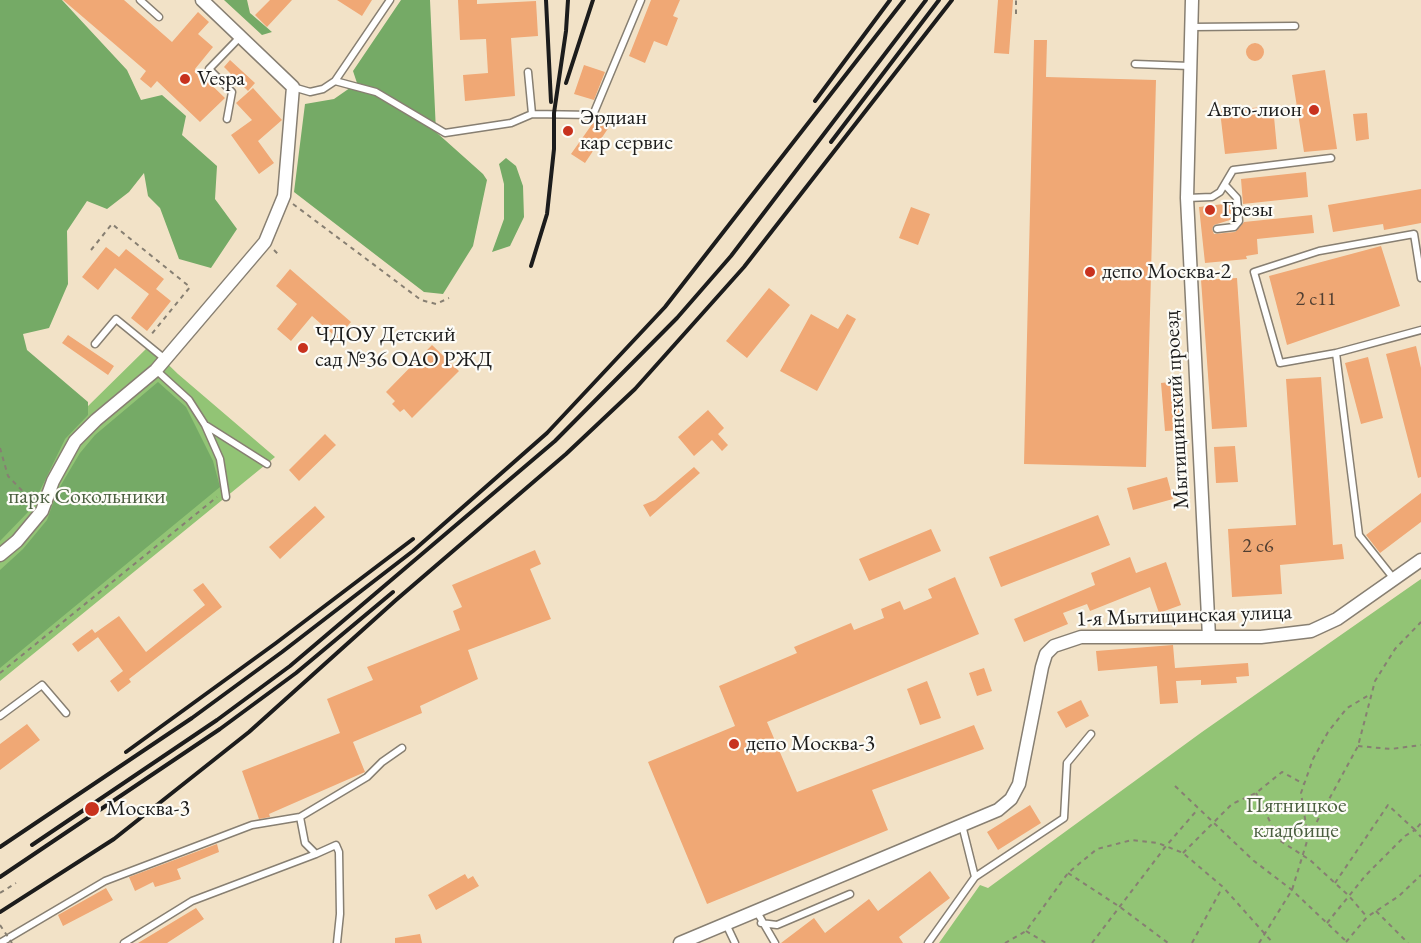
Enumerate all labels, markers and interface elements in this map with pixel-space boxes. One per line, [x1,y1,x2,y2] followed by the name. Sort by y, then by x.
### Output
[197,66,245,92] place label: Vespa
[178,72,192,86] marker: Vespa
[1207,97,1302,123] place label: Авто-лион
[1307,103,1321,117] marker: Авто-лион
[580,105,673,156] place label: Эрдиан кар сервис
[561,124,575,138] marker: Эрдиан кар сервис
[1222,197,1273,223] place label: Грезы
[1203,203,1217,217] marker: Грезы
[1102,259,1231,285] place label: депо Москва-2
[1083,265,1097,279] marker: депо Москва-2
[1296,288,1336,312] house number: 2 с11
[1159,310,1195,510] street label: Мытищинский проезд
[315,322,493,374] place label: ЧДОУ Детский сад №36 ОАО РЖД
[296,341,310,355] marker: ЧДОУ Детский сад №36 ОАО РЖД
[8,484,166,510] park label: парк Сокольники
[1242,535,1274,559] house number: 2 с6
[1075,599,1293,633] street label: 1-я Мытищинская улица
[746,731,875,757] place label: депо Москва-3
[727,737,741,751] marker: депо Москва-3
[1245,793,1347,844] park label: Пятницкое кладбище
[106,796,190,822] place label: Москва-3
[83,800,101,818] marker: Москва-3

